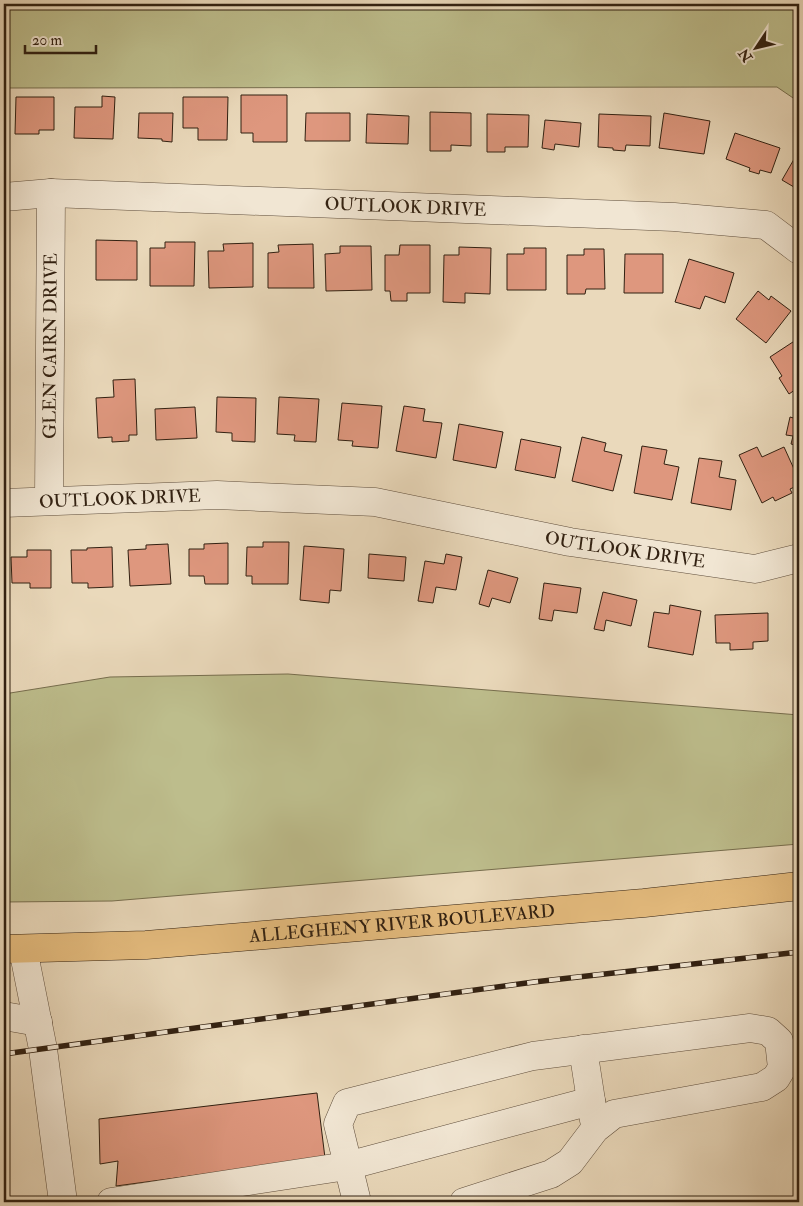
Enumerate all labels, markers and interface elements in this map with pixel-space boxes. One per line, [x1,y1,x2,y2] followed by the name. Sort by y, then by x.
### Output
[25,22,96,54] scale bar
[730,22,780,72] north arrow
[32,31,62,50] text: 20 m
[735,45,757,66] text: N
[324,192,487,221] street label: OUTLOOK DRIVE
[38,253,62,439] street label: GLEN CAIRN DRIVE
[39,484,201,513] street label: OUTLOOK DRIVE
[543,526,707,573] street label: OUTLOOK DRIVE
[247,899,556,948] street label: ALLEGHENY RIVER BOULEVARD

